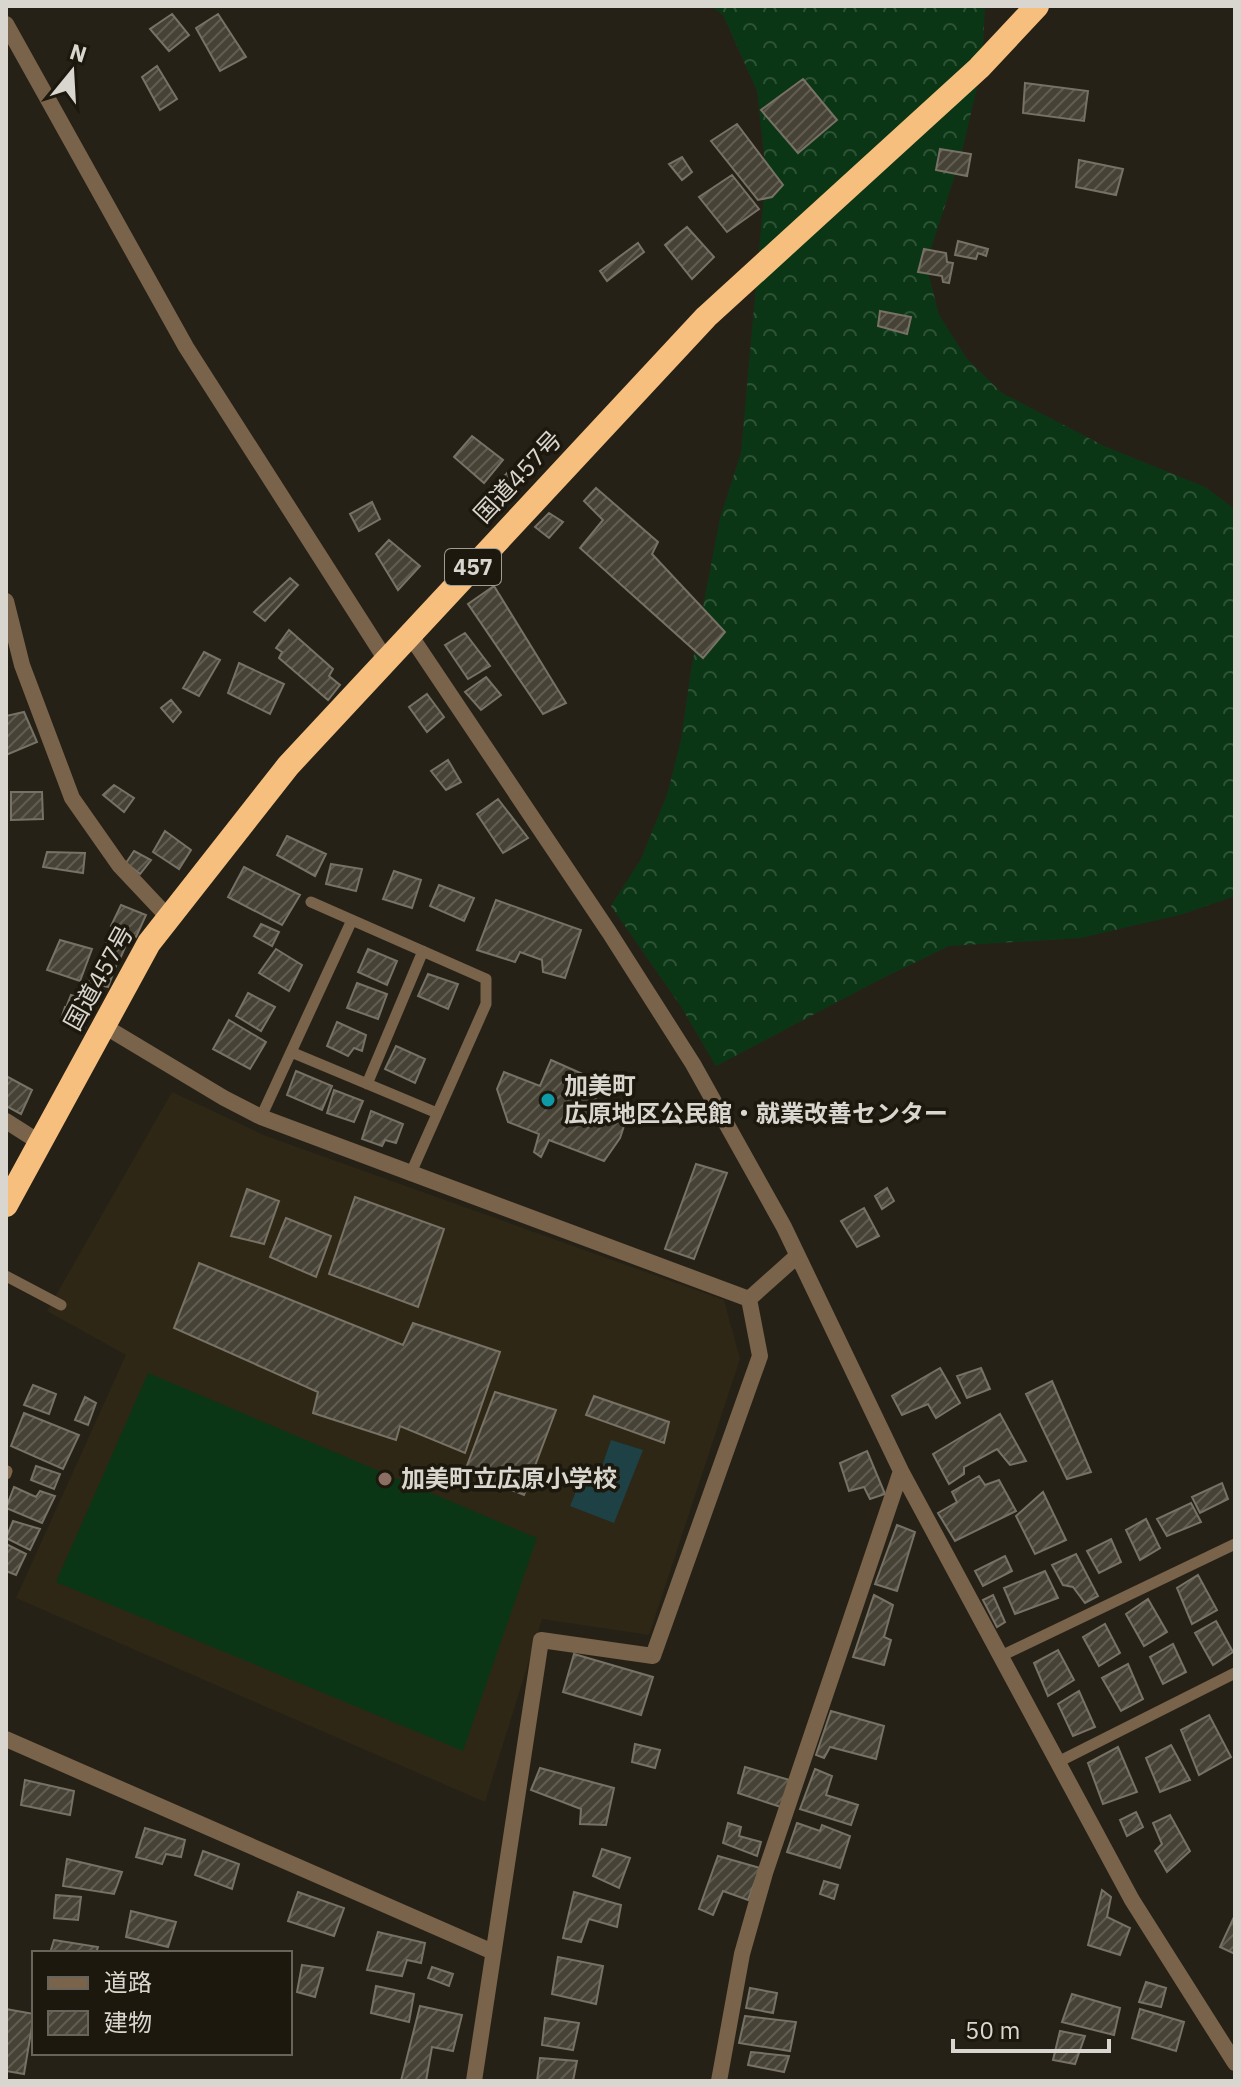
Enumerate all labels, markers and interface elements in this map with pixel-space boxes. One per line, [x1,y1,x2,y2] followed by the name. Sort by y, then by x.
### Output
[32,32,112,112] north arrow
[66,36,90,69] text: N
[466,423,568,529] street label: 国道457号
[445,549,501,585] road number: 457
[56,919,140,1036] street label: 国道457号
[564,1069,948,1129] place label: 加美町 広原地区公民館・就業改善センター
[539,1091,557,1109] marker: 加美町 広原地区公民館・就業改善センター
[401,1462,617,1494] place label: 加美町立広原小学校
[376,1470,394,1488] marker: 加美町立広原小学校
[32,1951,292,2055] legend
[104,1966,152,1998] text: 道路
[953,2003,1109,2053] scale bar
[104,2006,152,2038] text: 建物
[965,2014,1020,2046] text: 50 m

